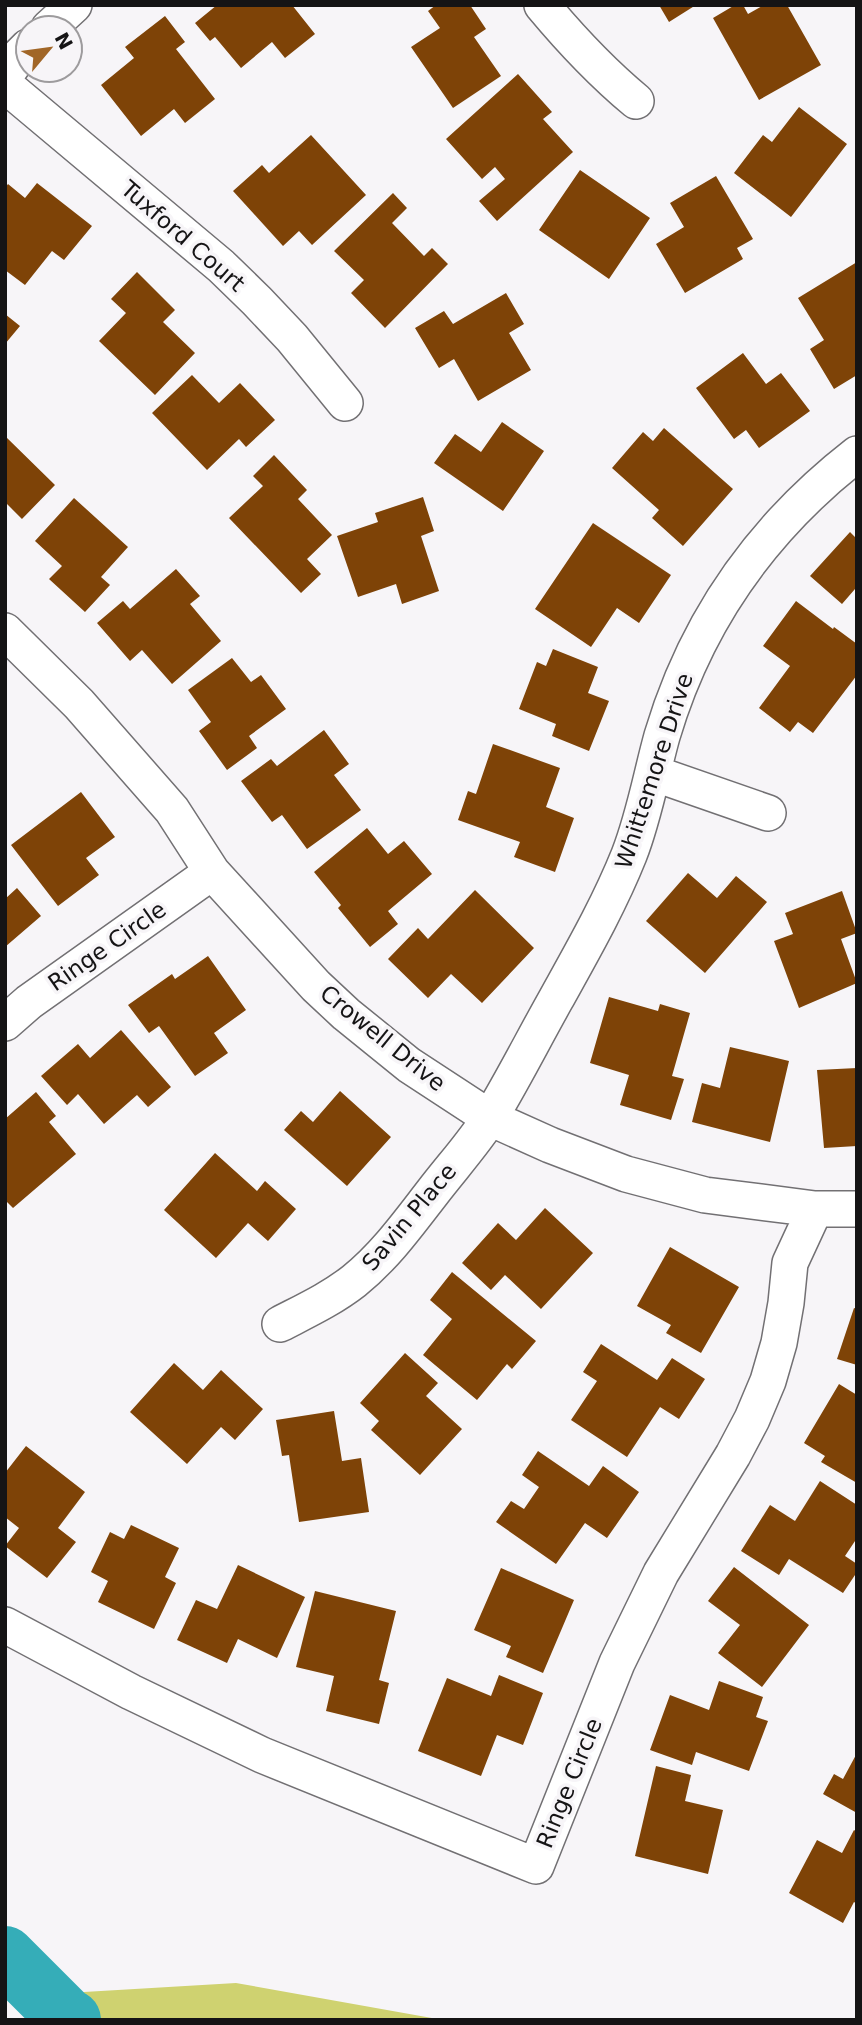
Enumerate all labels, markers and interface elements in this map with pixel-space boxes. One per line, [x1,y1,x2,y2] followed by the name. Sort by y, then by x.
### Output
[14,14,84,84] north arrow
[50,28,77,53] text: N
[115,175,250,297] street label: Tuxford Court
[610,670,698,872] street label: Whittemore Drive
[43,896,171,996] street label: Ringe Circle
[315,980,451,1096] street label: Crowell Drive
[357,1158,461,1276] street label: Savin Place
[531,1714,607,1852] street label: Ringe Circle

